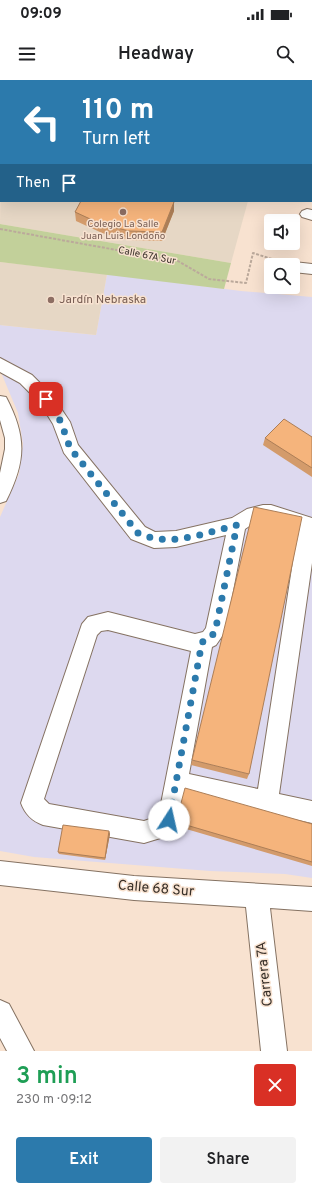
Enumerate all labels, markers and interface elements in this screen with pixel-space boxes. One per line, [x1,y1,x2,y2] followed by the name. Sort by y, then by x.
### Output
[20,5,62,24] text: 09:09
[16,43,38,65] icon: menu
[118,43,194,66] text: Headway
[274,43,296,65] icon: search
[82,93,154,129] text: 110 m
[16,96,68,148] icon: left
[82,128,150,151] text: Turn left
[58,172,80,194] icon: arrive
[16,174,50,193] text: Then
[118,207,128,217] marker: Colegio La Salle Juan Luis Londoño
[264,214,300,294] map controls
[264,214,300,250] button: sound
[81,218,166,243] place label: Colegio La Salle Juan Luis Londoño
[117,244,177,268] street label: Calle 67A Sur
[264,258,300,294] button: search
[59,292,146,308] place label: Jardín Nebraska
[46,295,56,305] marker: Jardín Nebraska
[29,382,63,416] pin
[35,388,57,410] icon: arrive
[148,799,190,841] position arrow
[117,877,195,901] street label: Calle 68 Sur
[253,941,277,1007] street label: Carrera 7A
[16,1062,78,1092] text: 3 min
[254,1064,296,1106] button: close
[16,1092,92,1108] text: 230 m · 09:12
[16,1137,152,1183] button: Exit
[160,1137,296,1183] button: Share

